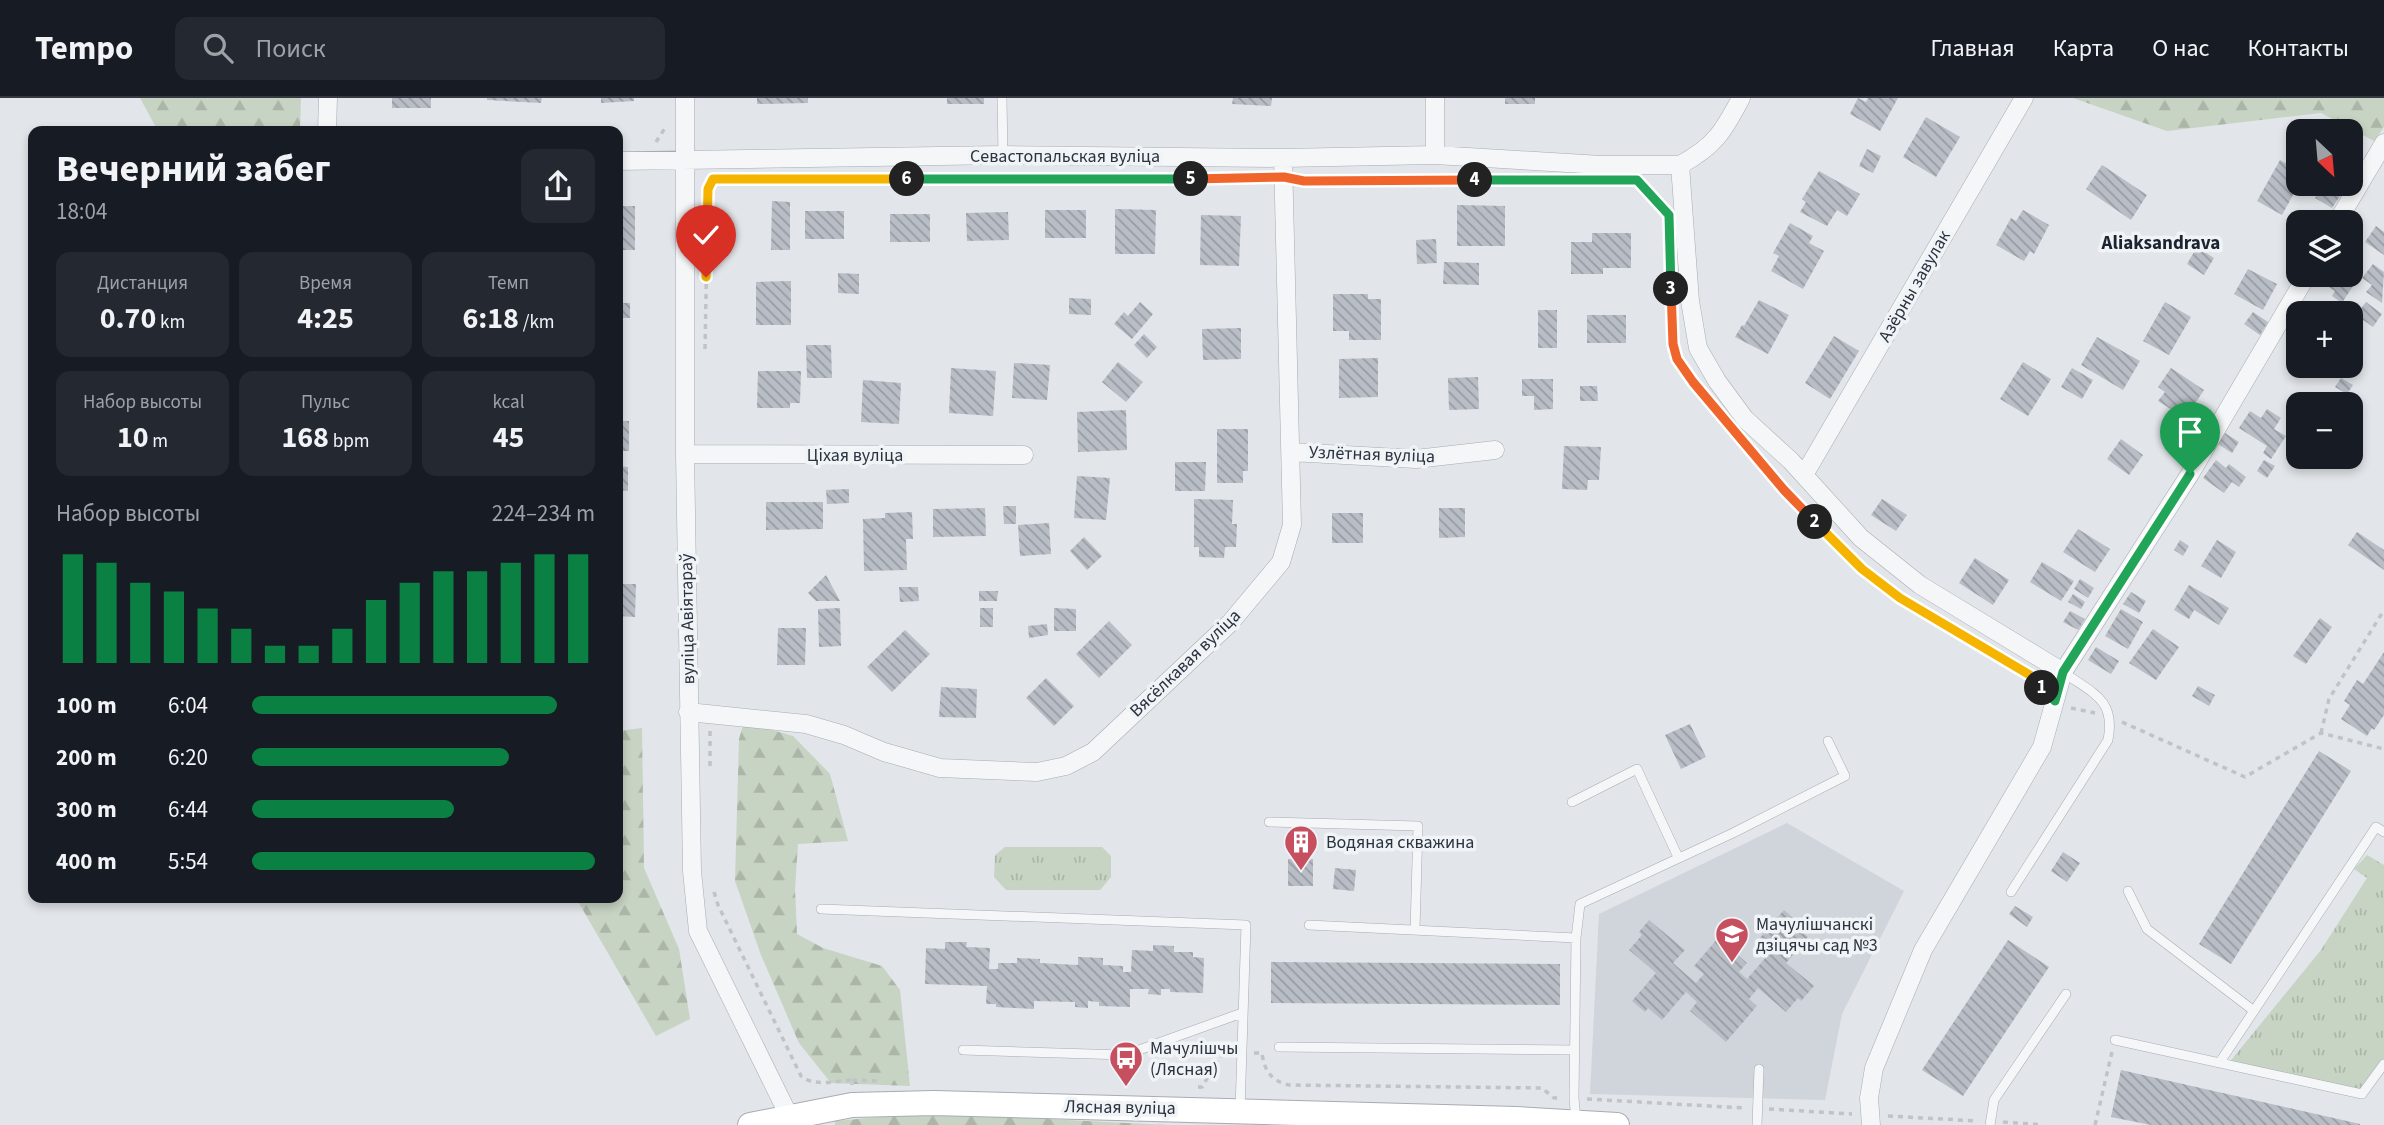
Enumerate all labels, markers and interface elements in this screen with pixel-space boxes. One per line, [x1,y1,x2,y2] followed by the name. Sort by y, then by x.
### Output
[175,17,665,80] search box
[35,25,133,72] text: Tempo
[199,29,237,67] icon: search
[255,30,326,67] text: Поиск
[1930,31,2015,66] text: Главная
[2053,31,2114,66] text: Карта
[2152,31,2209,66] text: О нас
[2247,31,2349,66] text: Контакты
[2286,119,2362,196] north arrow
[2286,119,2363,469] map controls
[56,142,331,196] text: Вечерний забег
[970,144,1160,169] street label: Севастопальская вуліца
[521,149,595,223] button: share
[890,162,925,196] pin: 6
[1174,162,1208,196] pin: 5
[1458,162,1492,198] pin: 4
[901,165,912,192] text: 6
[1185,165,1196,192] text: 5
[1469,166,1480,193] text: 4
[56,195,107,228] text: 18:04
[676,205,736,277] pin
[2286,210,2363,287] button: layers
[687,216,725,254] icon: check
[1872,226,1957,347] street label: Азёрны завулак
[2101,230,2220,257] district label: Aliaksandrava
[97,270,188,297] text: Дистанция
[299,270,352,297] text: Время
[488,270,529,297] text: Темп
[1654,272,1688,306] pin: 3
[1665,275,1676,302] text: 3
[100,297,156,340] text: 0.70
[297,297,354,340] text: 4:25
[462,297,519,340] text: 6:18
[2286,301,2363,378] button: +
[156,309,185,336] text: km
[519,309,555,336] text: /km
[83,389,202,416] text: Набор высоты
[301,389,350,416] text: Пульс
[493,389,524,416] text: kcal
[2286,392,2363,469] button: −
[2160,402,2220,474] pin
[2171,413,2209,451] icon: arrive
[117,416,149,459] text: 10
[281,416,329,459] text: 168
[493,416,524,459] text: 45
[149,428,168,455] text: m
[329,428,370,455] text: bpm
[1309,440,1435,469] street label: Узлётная вуліца
[807,443,903,468] street label: Ціхая вуліца
[56,497,200,530] text: Набор высоты
[492,497,595,530] text: 224–234 m
[1798,504,1832,540] pin: 2
[1809,508,1820,535] text: 2
[674,553,701,685] street label: вуліца Авіятараў
[1124,604,1246,723] street label: Вясёлкавая вуліца
[2024,670,2060,706] pin: 1
[2036,674,2047,701] text: 1
[56,689,117,722] text: 100 m
[168,689,208,722] text: 6:04
[56,741,117,774] text: 200 m
[168,741,208,774] text: 6:20
[56,793,117,826] text: 300 m
[168,793,208,826] text: 6:44
[1282,823,1320,872] building icon: Водяная скважина
[1326,830,1474,855] place label: Водяная скважина
[56,845,117,878] text: 400 m
[168,845,208,878] text: 5:54
[1756,912,1878,958] place label: Мачулішчанскі дзіцячы сад №3
[1713,915,1751,964] school or university icon: Мачулішчанскі дзіцячы сад №3
[1150,1036,1238,1082] place label: Мачулішчы (Лясная)
[1107,1039,1145,1088] bus stop icon: Мачулішчы (Лясная)
[1064,1094,1176,1121] street label: Лясная вуліца

